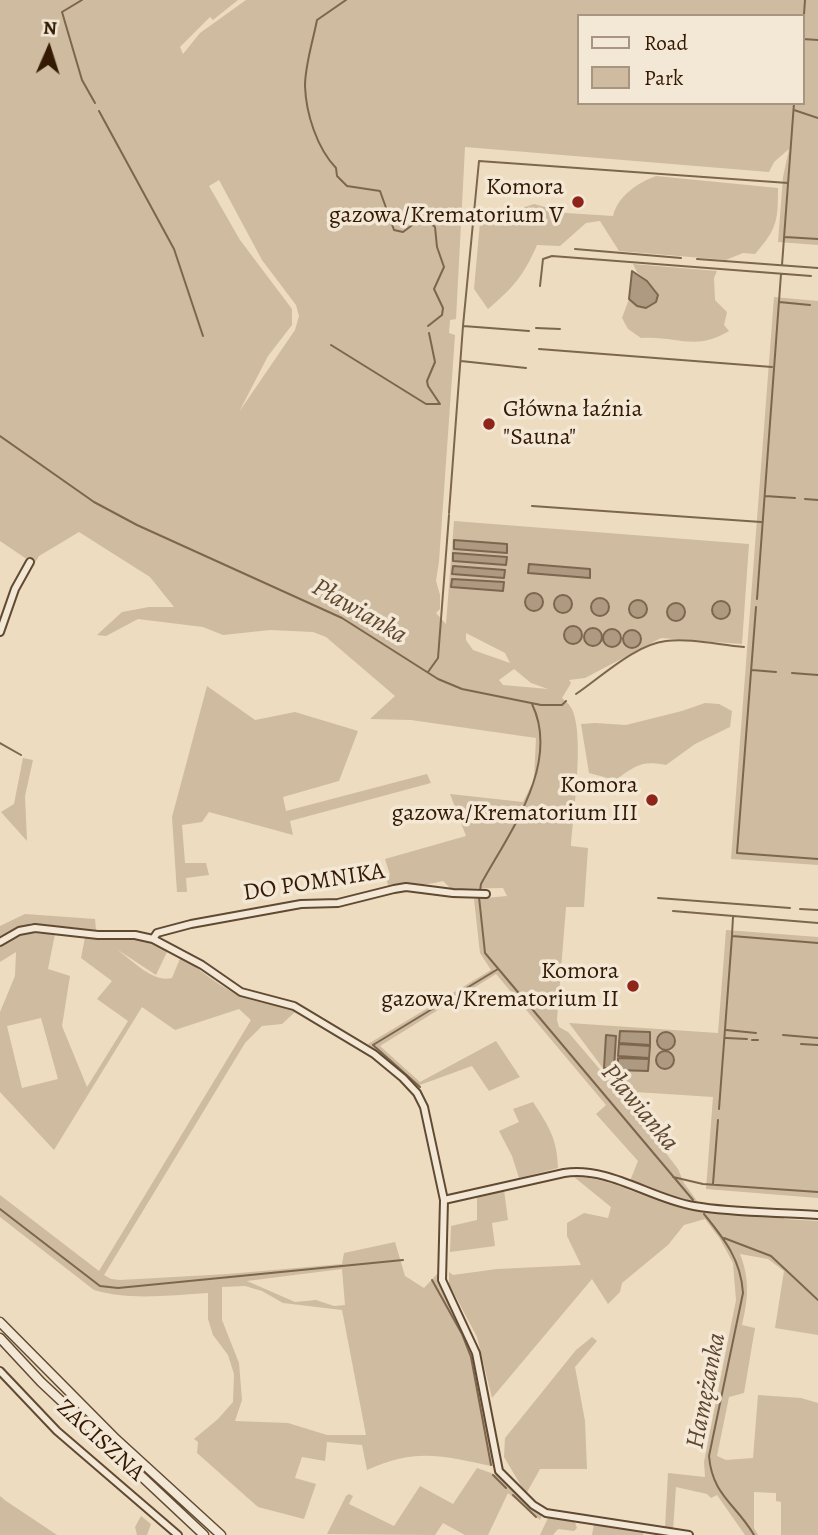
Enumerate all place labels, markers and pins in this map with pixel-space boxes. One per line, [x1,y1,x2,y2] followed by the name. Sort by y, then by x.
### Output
[329,174,564,230] place label: Komora gazowa/Krematorium V
[570,194,586,210] marker: Komora gazowa/Krematorium V
[503,396,643,452] place label: Główna łaźnia "Sauna"
[481,416,497,432] marker: Główna łaźnia "Sauna"
[391,772,638,828] place label: Komora gazowa/Krematorium III
[644,792,660,808] marker: Komora gazowa/Krematorium III
[381,958,619,1014] place label: Komora gazowa/Krematorium II
[625,978,641,994] marker: Komora gazowa/Krematorium II

